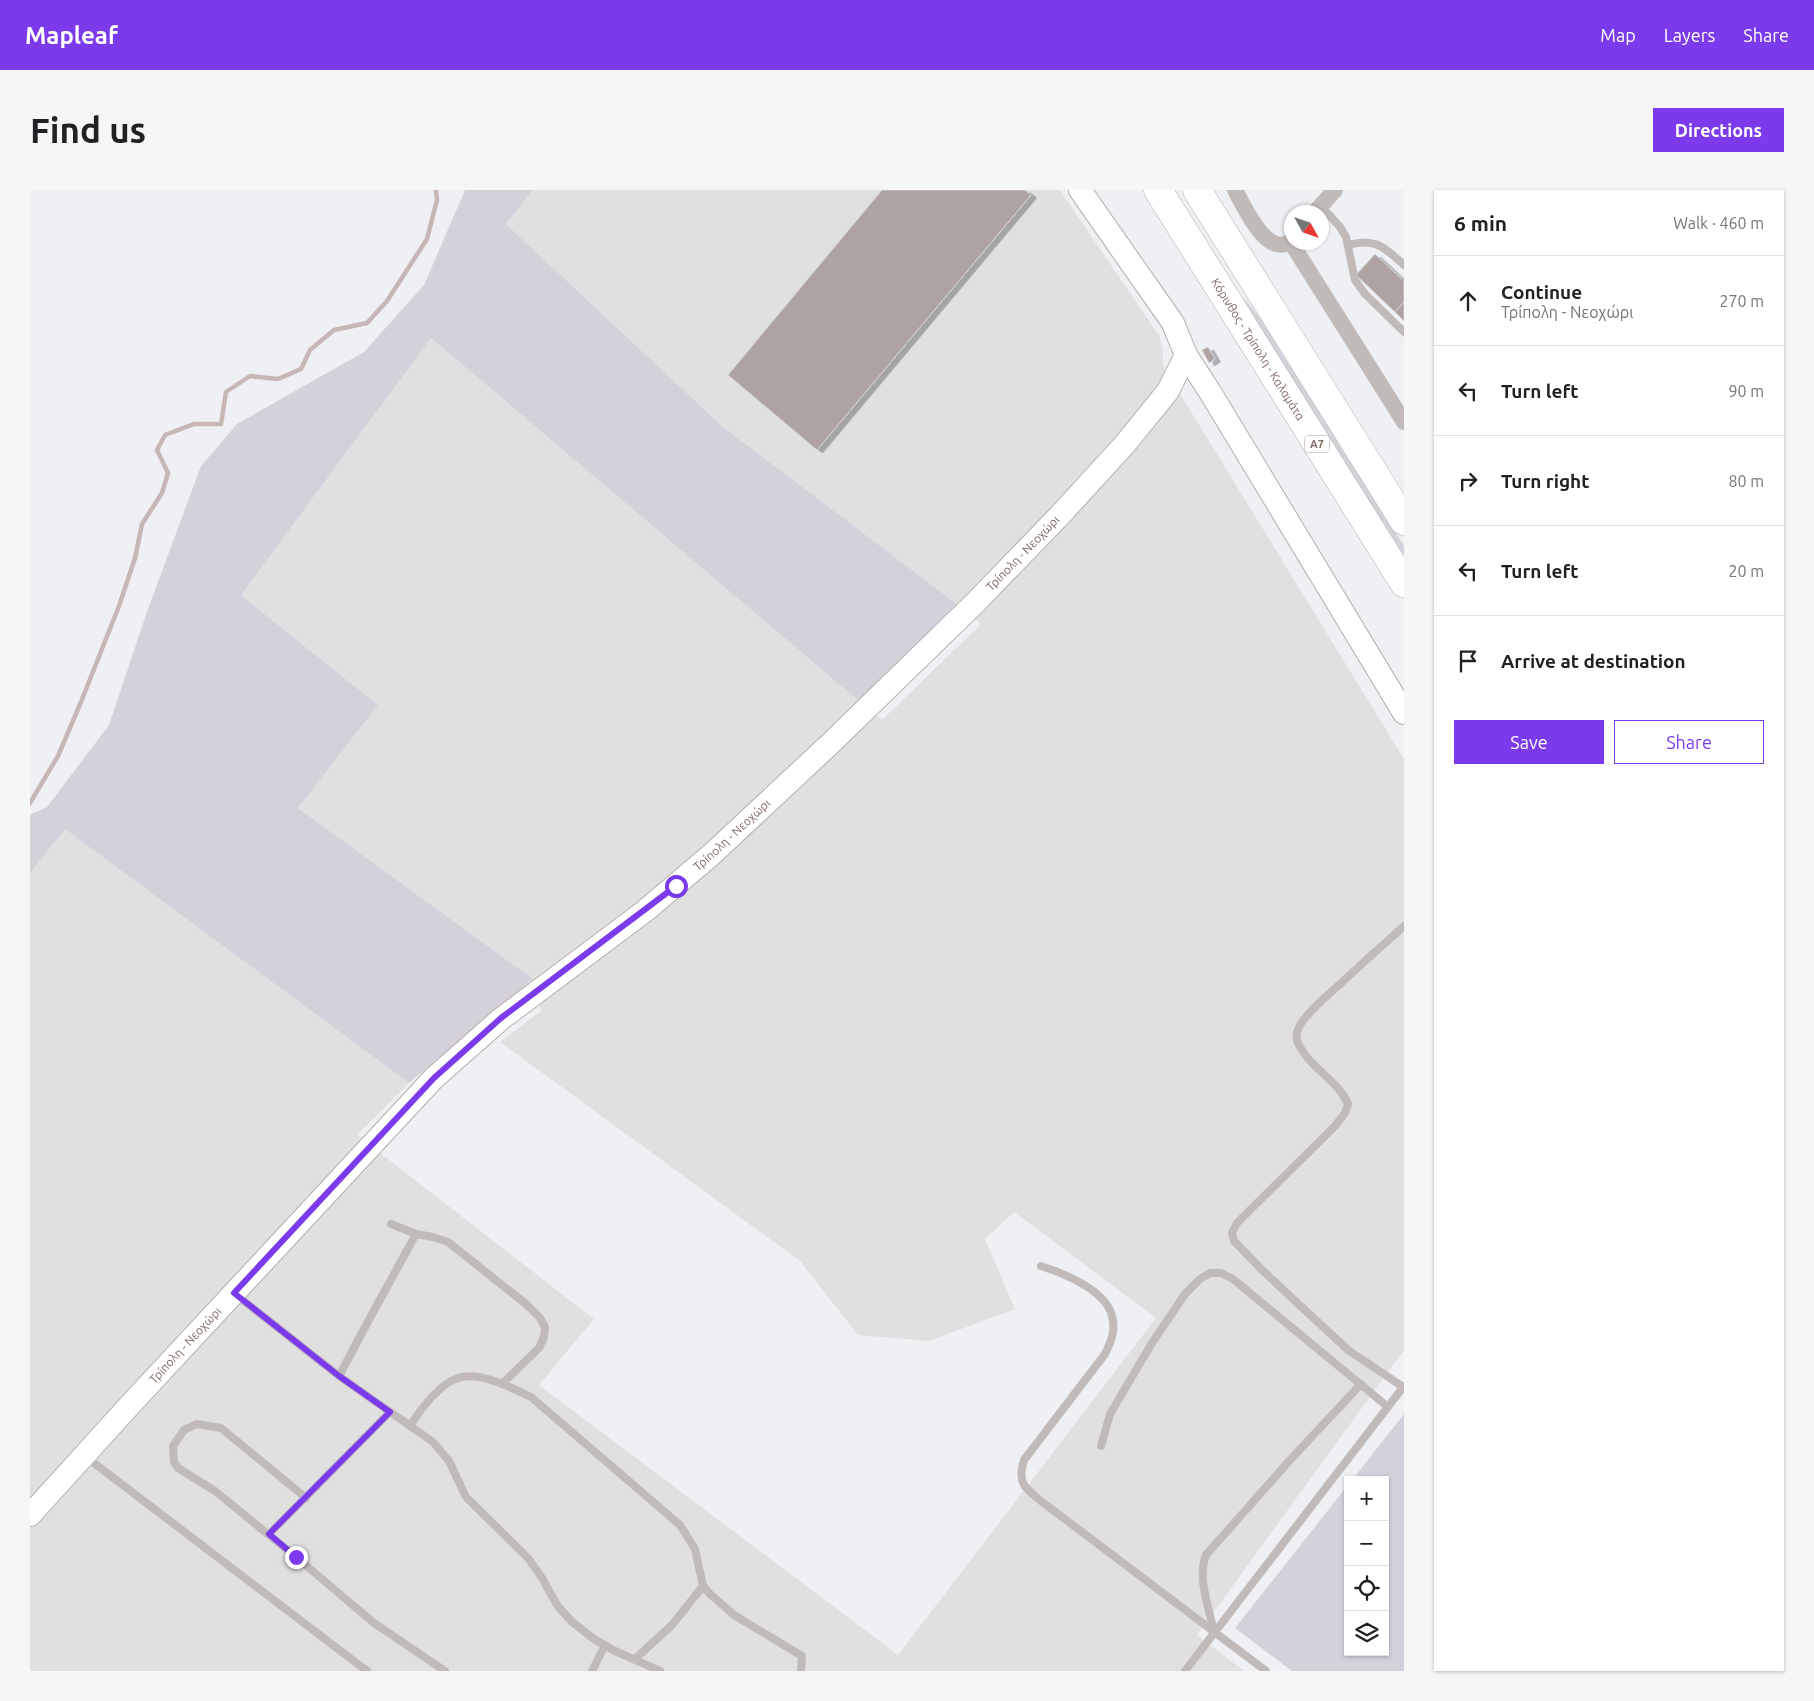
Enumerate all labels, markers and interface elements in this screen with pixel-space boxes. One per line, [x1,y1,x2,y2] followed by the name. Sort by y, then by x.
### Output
[25,22,118,49] text: Mapleaf
[1600,25,1636,45] text: Map
[1664,25,1715,45] text: Layers
[1743,25,1789,45] text: Share
[1653,108,1784,152] button: Directions
[30,110,146,150] text: Find us
[1284,205,1329,250] north arrow
[1454,211,1507,235] text: 6 min
[1673,214,1764,232] text: Walk · 460 m
[1209,276,1307,422] street label: Κόρινθος - Τρίπολη - Καλαμάτα
[1501,281,1582,303] text: Continue
[1454,287,1482,315] icon: ahead
[1719,292,1764,310] text: 270 m
[1501,303,1633,321] text: Τρίπολη - Νεοχώρι
[1454,377,1482,405] icon: left
[1501,380,1579,402] text: Turn left
[1728,382,1764,400] text: 90 m
[1304,435,1330,452] road number: Α7
[1454,467,1482,495] icon: right
[1501,470,1589,492] text: Turn right
[1728,472,1764,490] text: 80 m
[983,513,1062,593] street label: Τρίπολη - Νεοχώρι
[1454,557,1482,585] icon: left
[1501,560,1579,582] text: Turn left
[1728,562,1764,580] text: 20 m
[1454,647,1482,675] icon: arrive
[1501,650,1686,672] text: Arrive at destination
[1454,720,1604,764] button: Save
[1614,720,1764,764] button: Share
[691,796,773,873] street label: Τρίπολη - Νεοχώρι
[665,875,688,898] route start
[146,1304,224,1386] street label: Τρίπολη - Νεοχώρι
[1344,1476,1389,1656] map controls
[1344,1476,1389,1521] button: +
[1344,1521,1389,1566] button: −
[285,1546,308,1569] route end
[1344,1566,1389,1611] button: locate
[1344,1611,1389,1656] button: layers

